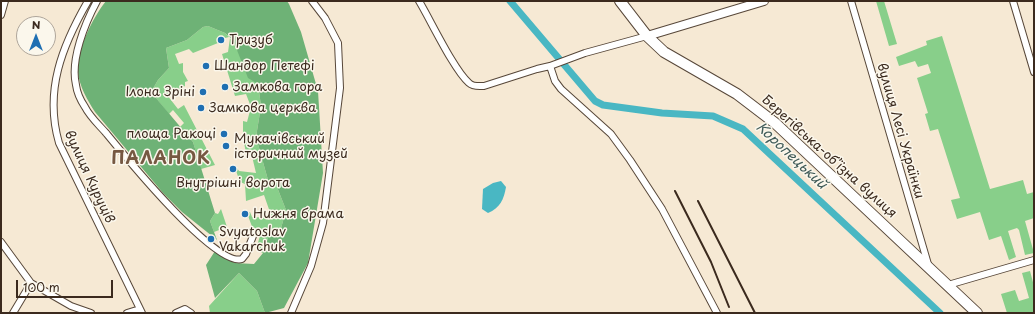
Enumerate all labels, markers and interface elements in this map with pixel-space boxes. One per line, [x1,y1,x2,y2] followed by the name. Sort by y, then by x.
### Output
[16,16,56,56] north arrow
[32,16,40,33] text: N
[229,32,273,48] place label: Тризуб
[216,35,226,45] marker: Тризуб
[214,58,315,74] place label: Шандор Петефі
[201,61,211,71] marker: Шандор Петефі
[873,61,927,201] street label: вулиця Лесі Українки
[233,79,322,95] place label: Замкова гора
[220,82,230,92] marker: Замкова гора
[126,84,195,100] place label: Ілона Зріні
[198,87,208,97] marker: Ілона Зріні
[758,92,900,222] street label: Берегівська-обʼїзна вулиця
[209,100,316,116] place label: Замкова церква
[196,103,206,113] marker: Замкова церква
[752,119,830,193] water label: Коропецький
[127,126,216,142] place label: площа Ракоці
[61,128,117,226] street label: вулиця Куруців
[219,129,229,139] marker: площа Ракоці
[234,131,348,162] place label: Мукачівський історичний музей
[221,141,231,151] marker: Мукачівський історичний музей
[111,149,211,169] district label: ПАЛАНОК
[228,164,238,174] marker: Внутрішні ворота
[176,175,290,191] place label: Внутрішні ворота
[253,206,344,222] place label: Нижня брама
[240,209,250,219] marker: Нижня брама
[219,224,286,255] place label: Svyatoslav Vakarchuk
[206,234,216,244] marker: Svyatoslav Vakarchuk
[18,272,115,298] scale bar
[23,278,60,296] text: 100 m

